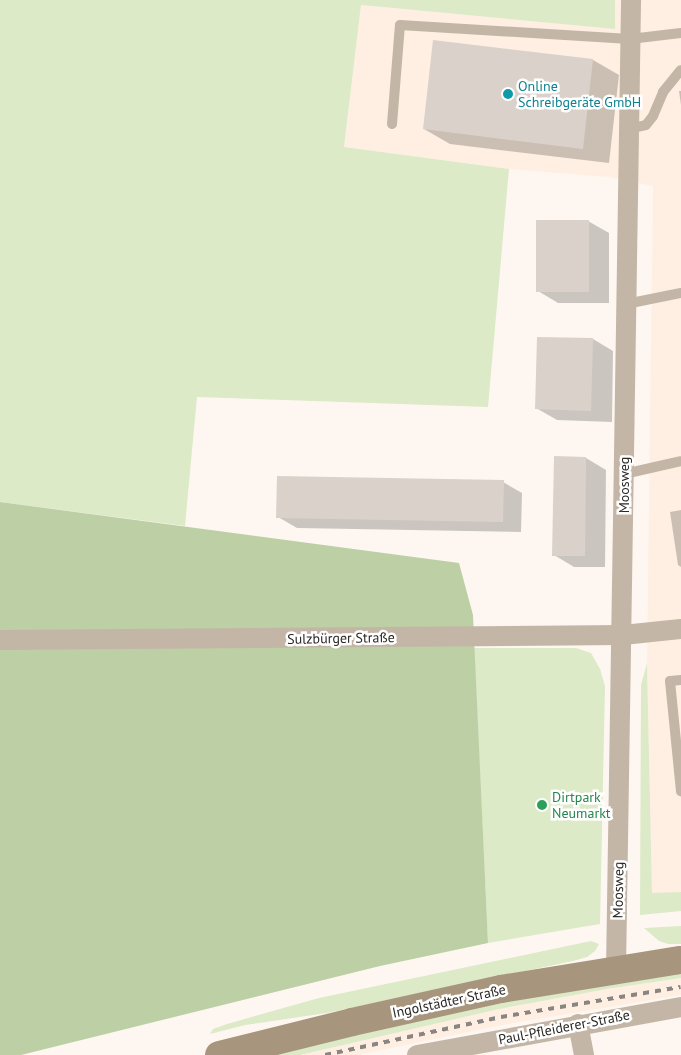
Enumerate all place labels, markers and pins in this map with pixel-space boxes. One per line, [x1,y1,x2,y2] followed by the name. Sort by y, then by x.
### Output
[518,78,641,110] place label: Online Schreibgeräte GmbH
[502,88,514,100] marker: Online Schreibgeräte GmbH
[552,789,611,822] place label: Dirtpark Neumarkt
[536,799,548,811] marker: Dirtpark Neumarkt

